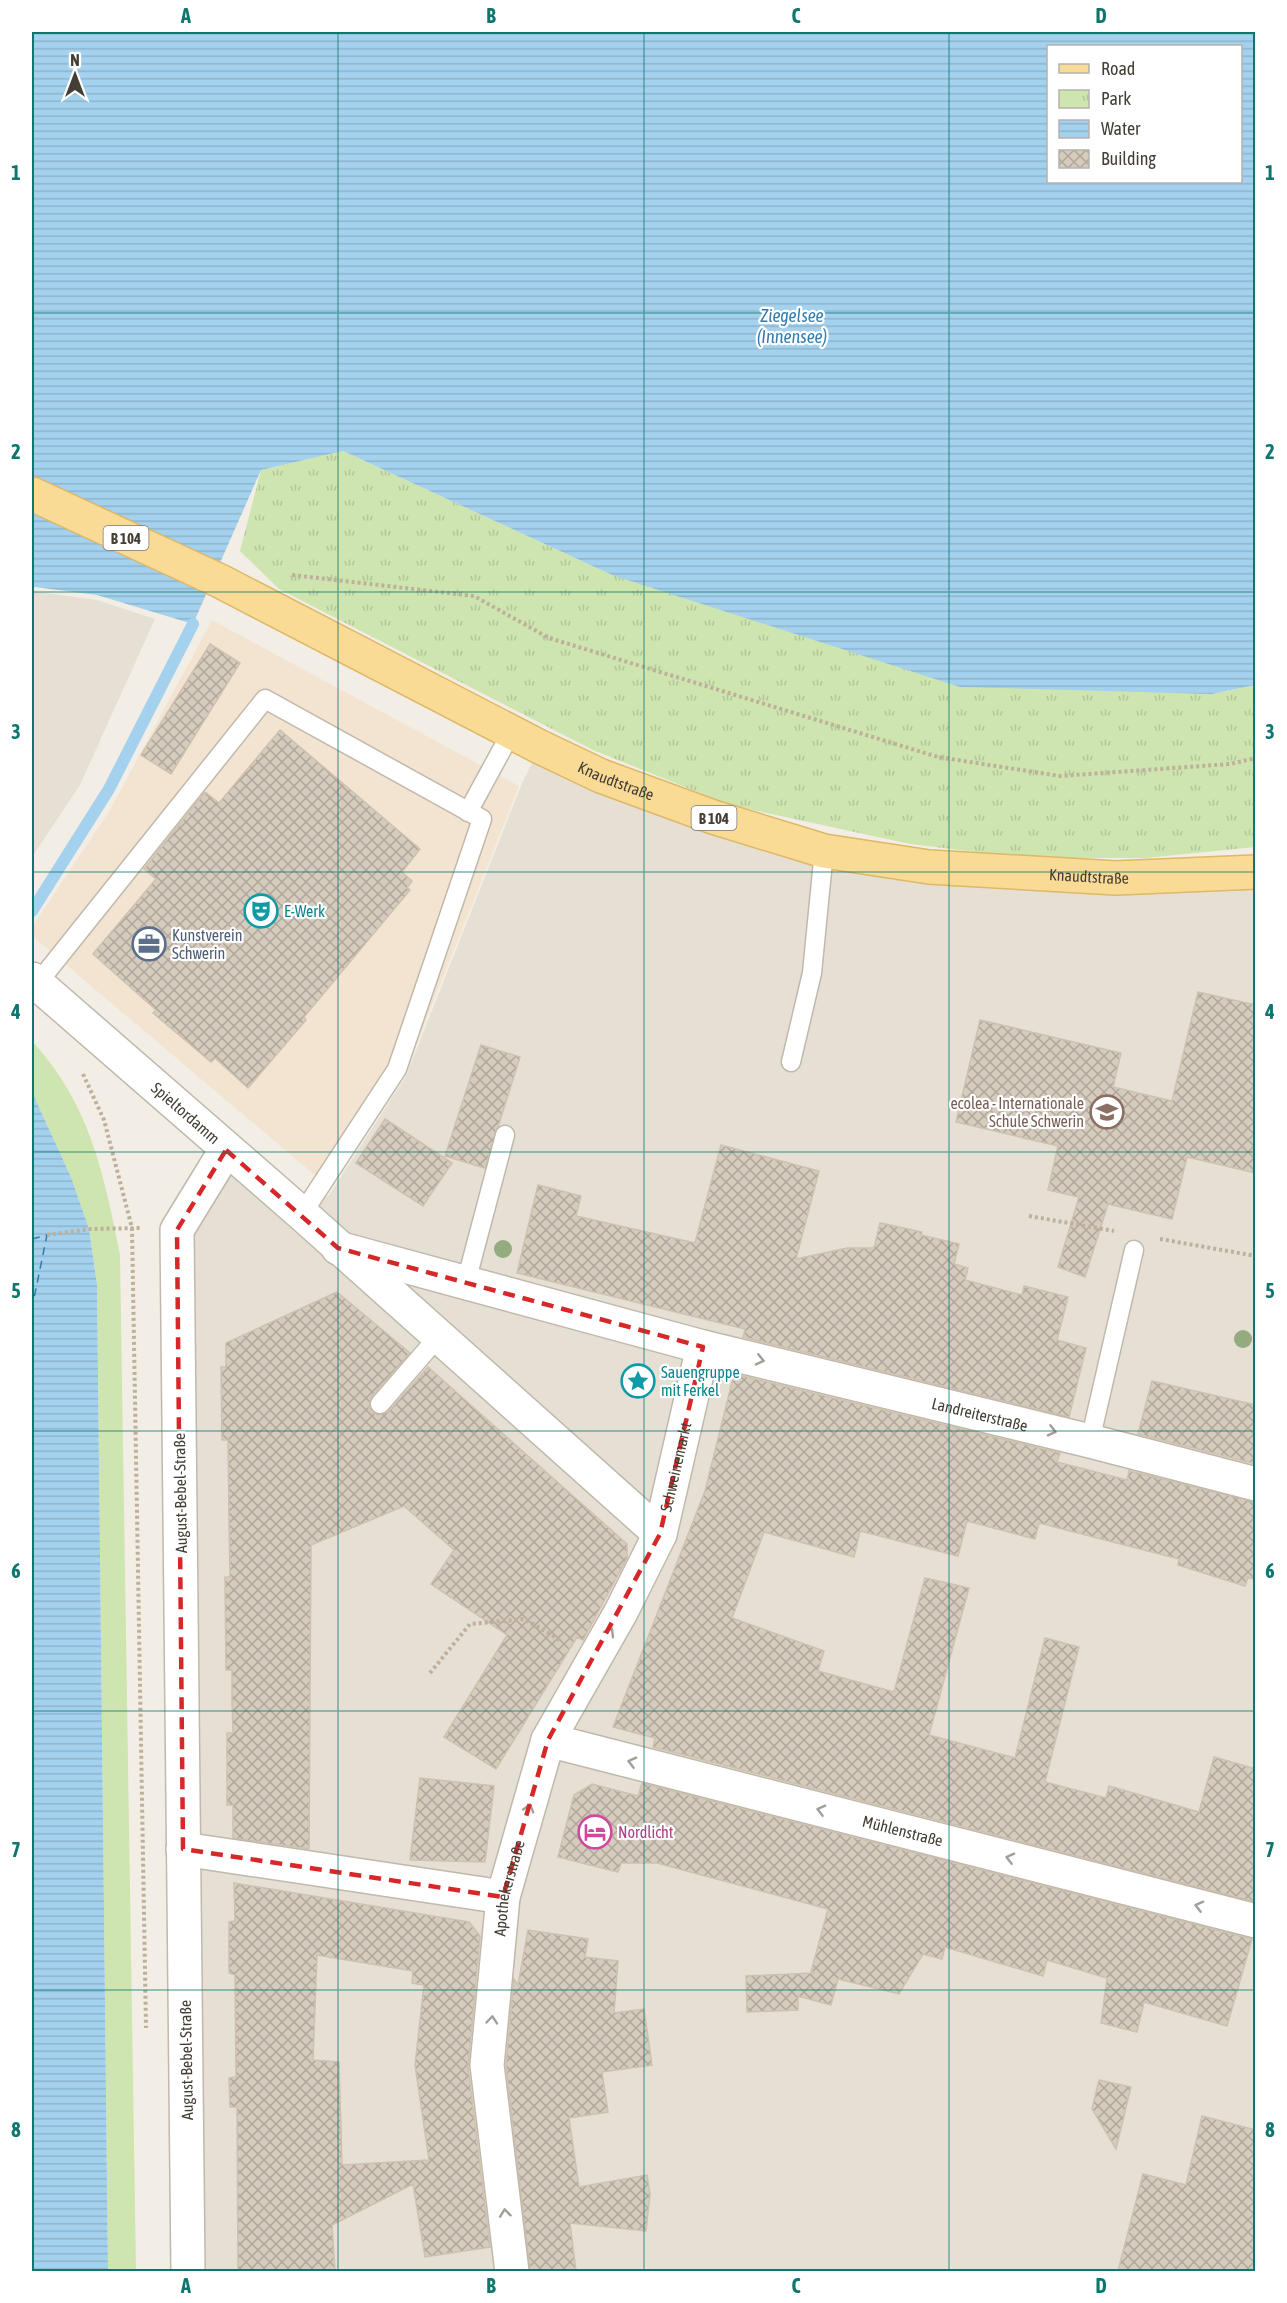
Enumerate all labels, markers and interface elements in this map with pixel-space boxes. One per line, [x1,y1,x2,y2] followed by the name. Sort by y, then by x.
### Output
[180,4,191,27] text: A
[486,4,496,27] text: B
[792,4,801,27] text: C
[1095,4,1107,27] text: D
[45,45,105,105] north arrow
[1047,45,1242,183] legend
[70,51,80,69] text: N
[1101,58,1135,79] text: Road
[1101,88,1131,109] text: Park
[1101,118,1141,139] text: Water
[1101,148,1156,169] text: Building
[11,161,21,184] text: 1
[1265,161,1275,184] text: 1
[757,305,827,347] water label: Ziegelsee (Innensee)
[11,440,21,463] text: 2
[1265,440,1275,463] text: 2
[104,526,148,550] road number: B 104
[11,720,21,743] text: 3
[1265,720,1275,743] text: 3
[575,758,656,804] street label: Knaudtstraße
[692,806,736,830] road number: B 104
[1049,865,1129,887] street label: Knaudtstraße
[243,893,279,929] theatre icon: E-Werk
[284,902,325,920] place label: E-Werk
[131,926,167,962] office icon: Kunstverein Schwerin
[172,926,243,962] place label: Kunstverein Schwerin
[10,1000,21,1023] text: 4
[1264,1000,1275,1023] text: 4
[148,1078,224,1147] street label: Spieltordamm
[950,1094,1084,1130] place label: ecolea - Internationale Schule Schwerin
[1089,1094,1125,1130] school or university icon: ecolea - Internationale Schule Schwerin
[11,1279,21,1302] text: 5
[1265,1279,1275,1302] text: 5
[755,1353,765,1366] one-way arrow
[620,1363,656,1399] place icon: Sauengruppe mit Ferkel
[661,1363,740,1399] place label: Sauengruppe mit Ferkel
[930,1394,1030,1435] street label: Landreiterstraße
[656,1420,695,1513] street label: Schweinemarkt
[1046,1424,1056,1437] one-way arrow
[170,1433,191,1553] street label: August-Bebel-Straße
[11,1559,21,1582] text: 6
[1265,1559,1275,1582] text: 6
[603,1628,614,1638] one-way arrow
[627,1756,637,1769] one-way arrow
[522,1803,534,1814] one-way arrow
[816,1805,827,1817] one-way arrow
[861,1812,945,1850] street label: Mühlenstraße
[577,1814,613,1850] hotel icon: Nordlicht
[618,1823,674,1841] place label: Nordlicht
[11,1838,21,1861] text: 7
[490,1838,528,1937] street label: Apothekerstraße
[1265,1838,1275,1861] text: 7
[1005,1853,1015,1866] one-way arrow
[1194,1901,1204,1914] one-way arrow
[176,2000,197,2120] street label: August-Bebel-Straße
[485,2015,498,2024] one-way arrow
[11,2118,21,2141] text: 8
[1265,2118,1275,2141] text: 8
[500,2209,512,2218] one-way arrow
[180,2274,191,2297] text: A
[486,2274,496,2297] text: B
[792,2274,801,2297] text: C
[1095,2274,1107,2297] text: D

